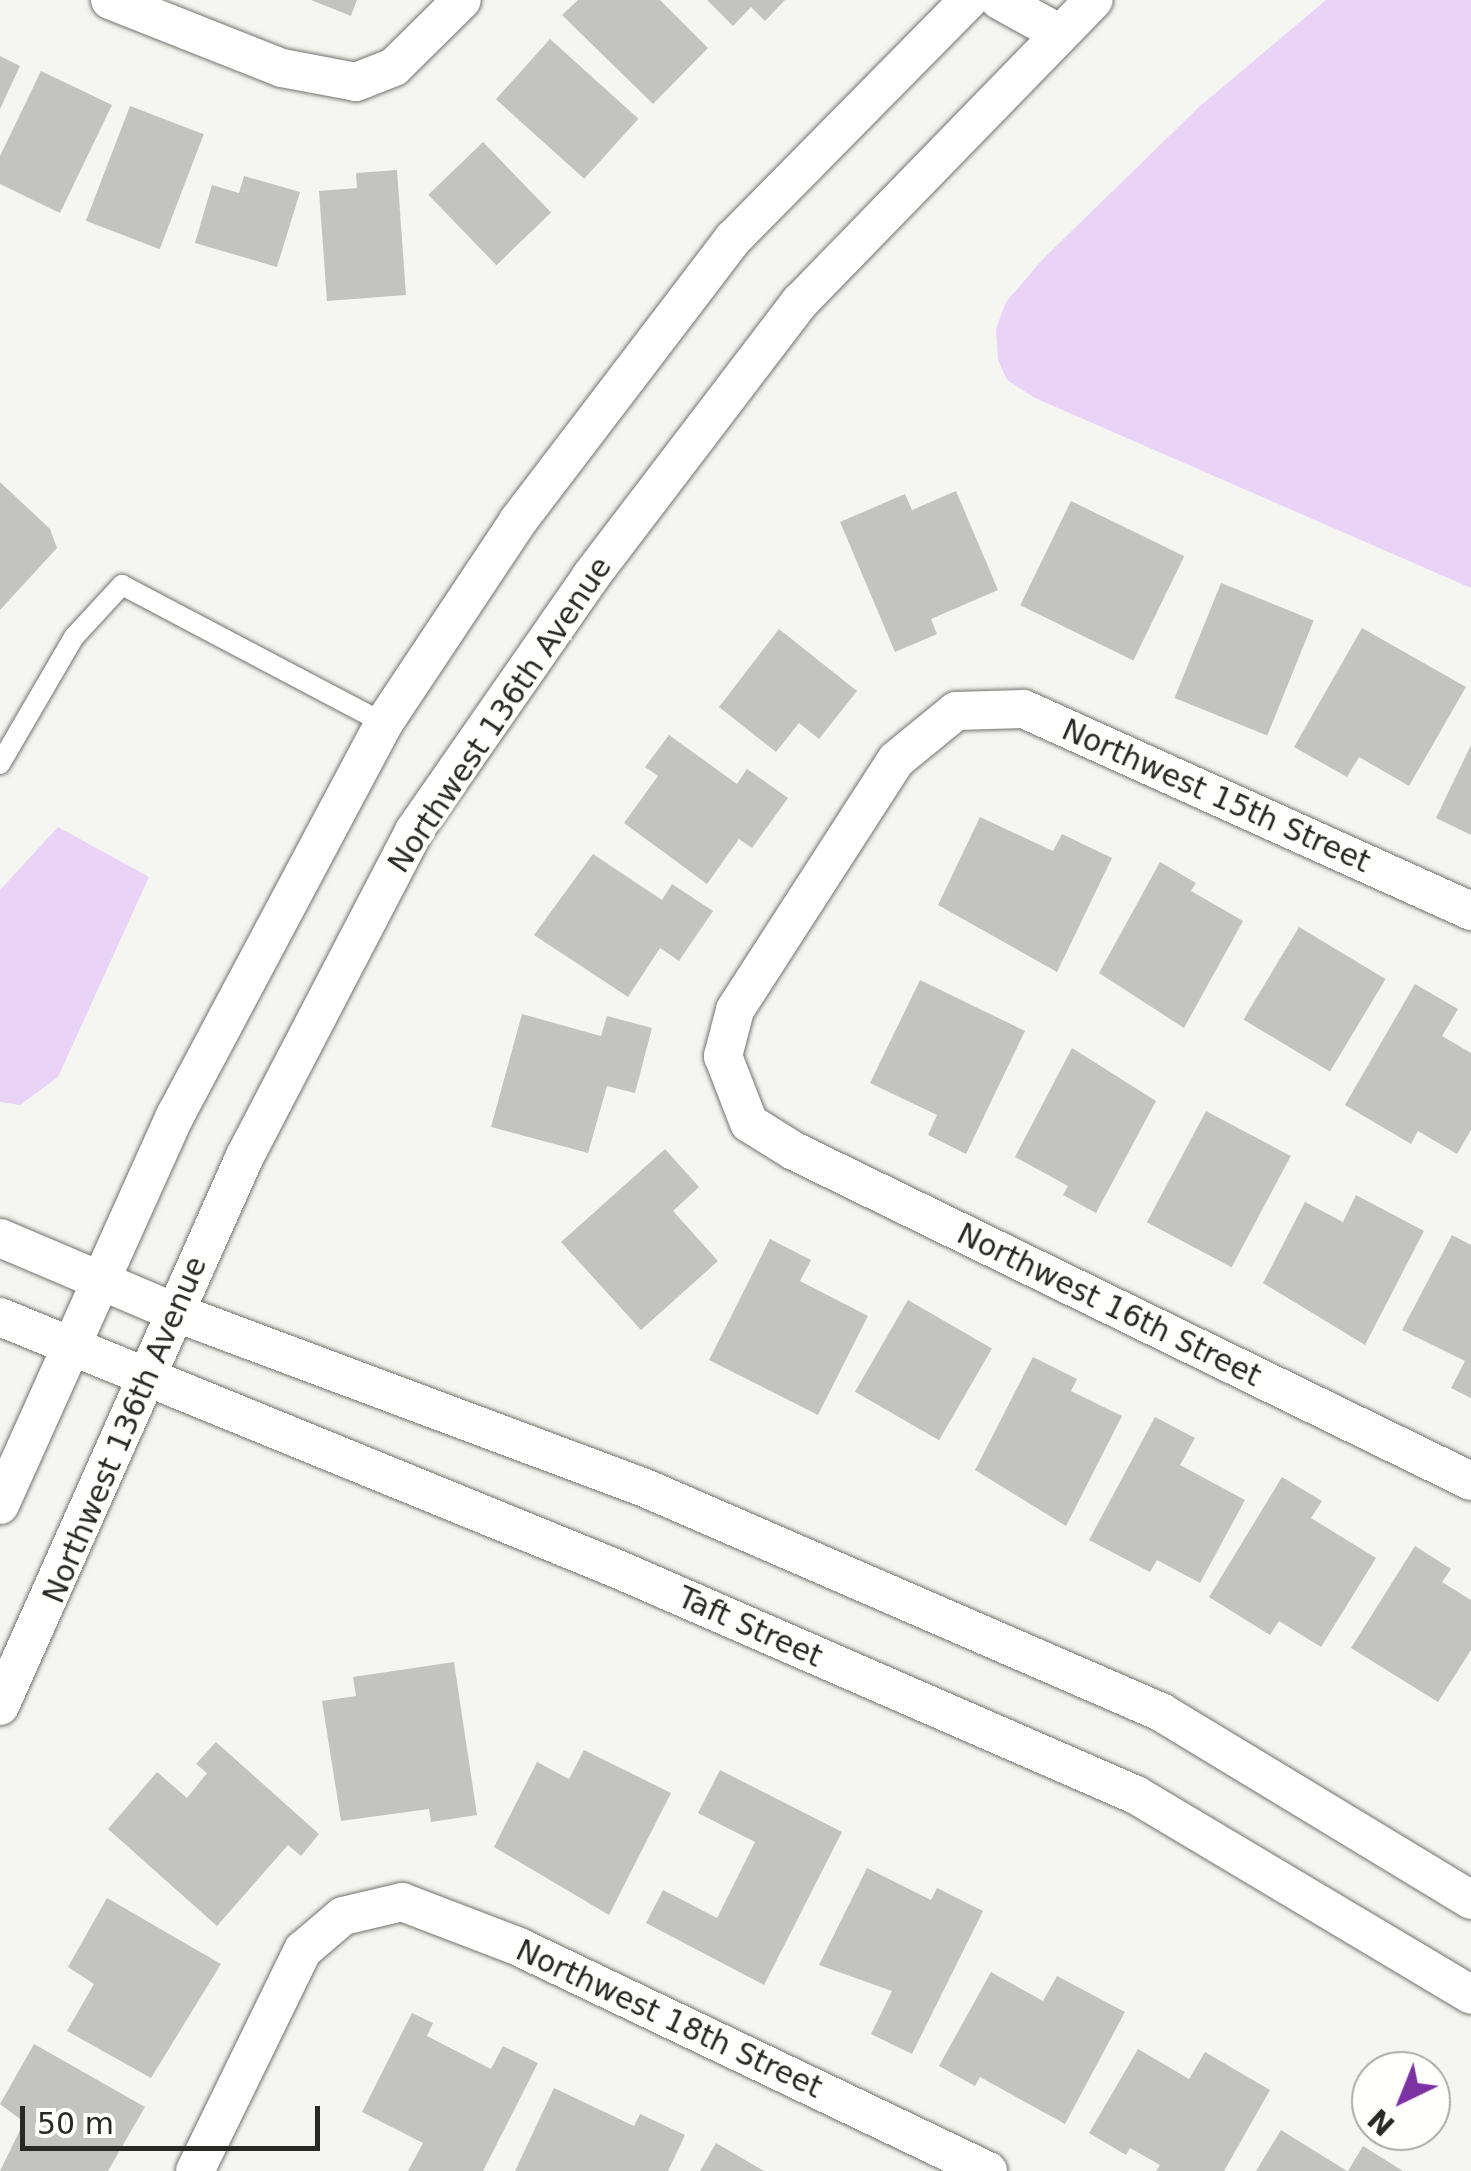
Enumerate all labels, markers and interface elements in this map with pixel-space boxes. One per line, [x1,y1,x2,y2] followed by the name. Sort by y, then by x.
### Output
[381,550,619,880] street label: Northwest 136th Avenue
[1056,712,1376,880] street label: Northwest 15th Street
[951,1216,1267,1394] street label: Northwest 16th Street
[36,1251,214,1609] street label: Northwest 136th Avenue
[672,1579,828,1675] street label: Taft Street
[510,1932,828,2106] street label: Northwest 18th Street
[1351,2051,1451,2151] north arrow
[25,2086,325,2148] scale bar
[1362,2102,1401,2142] text: N
[37,2106,114,2141] text: 50 m

